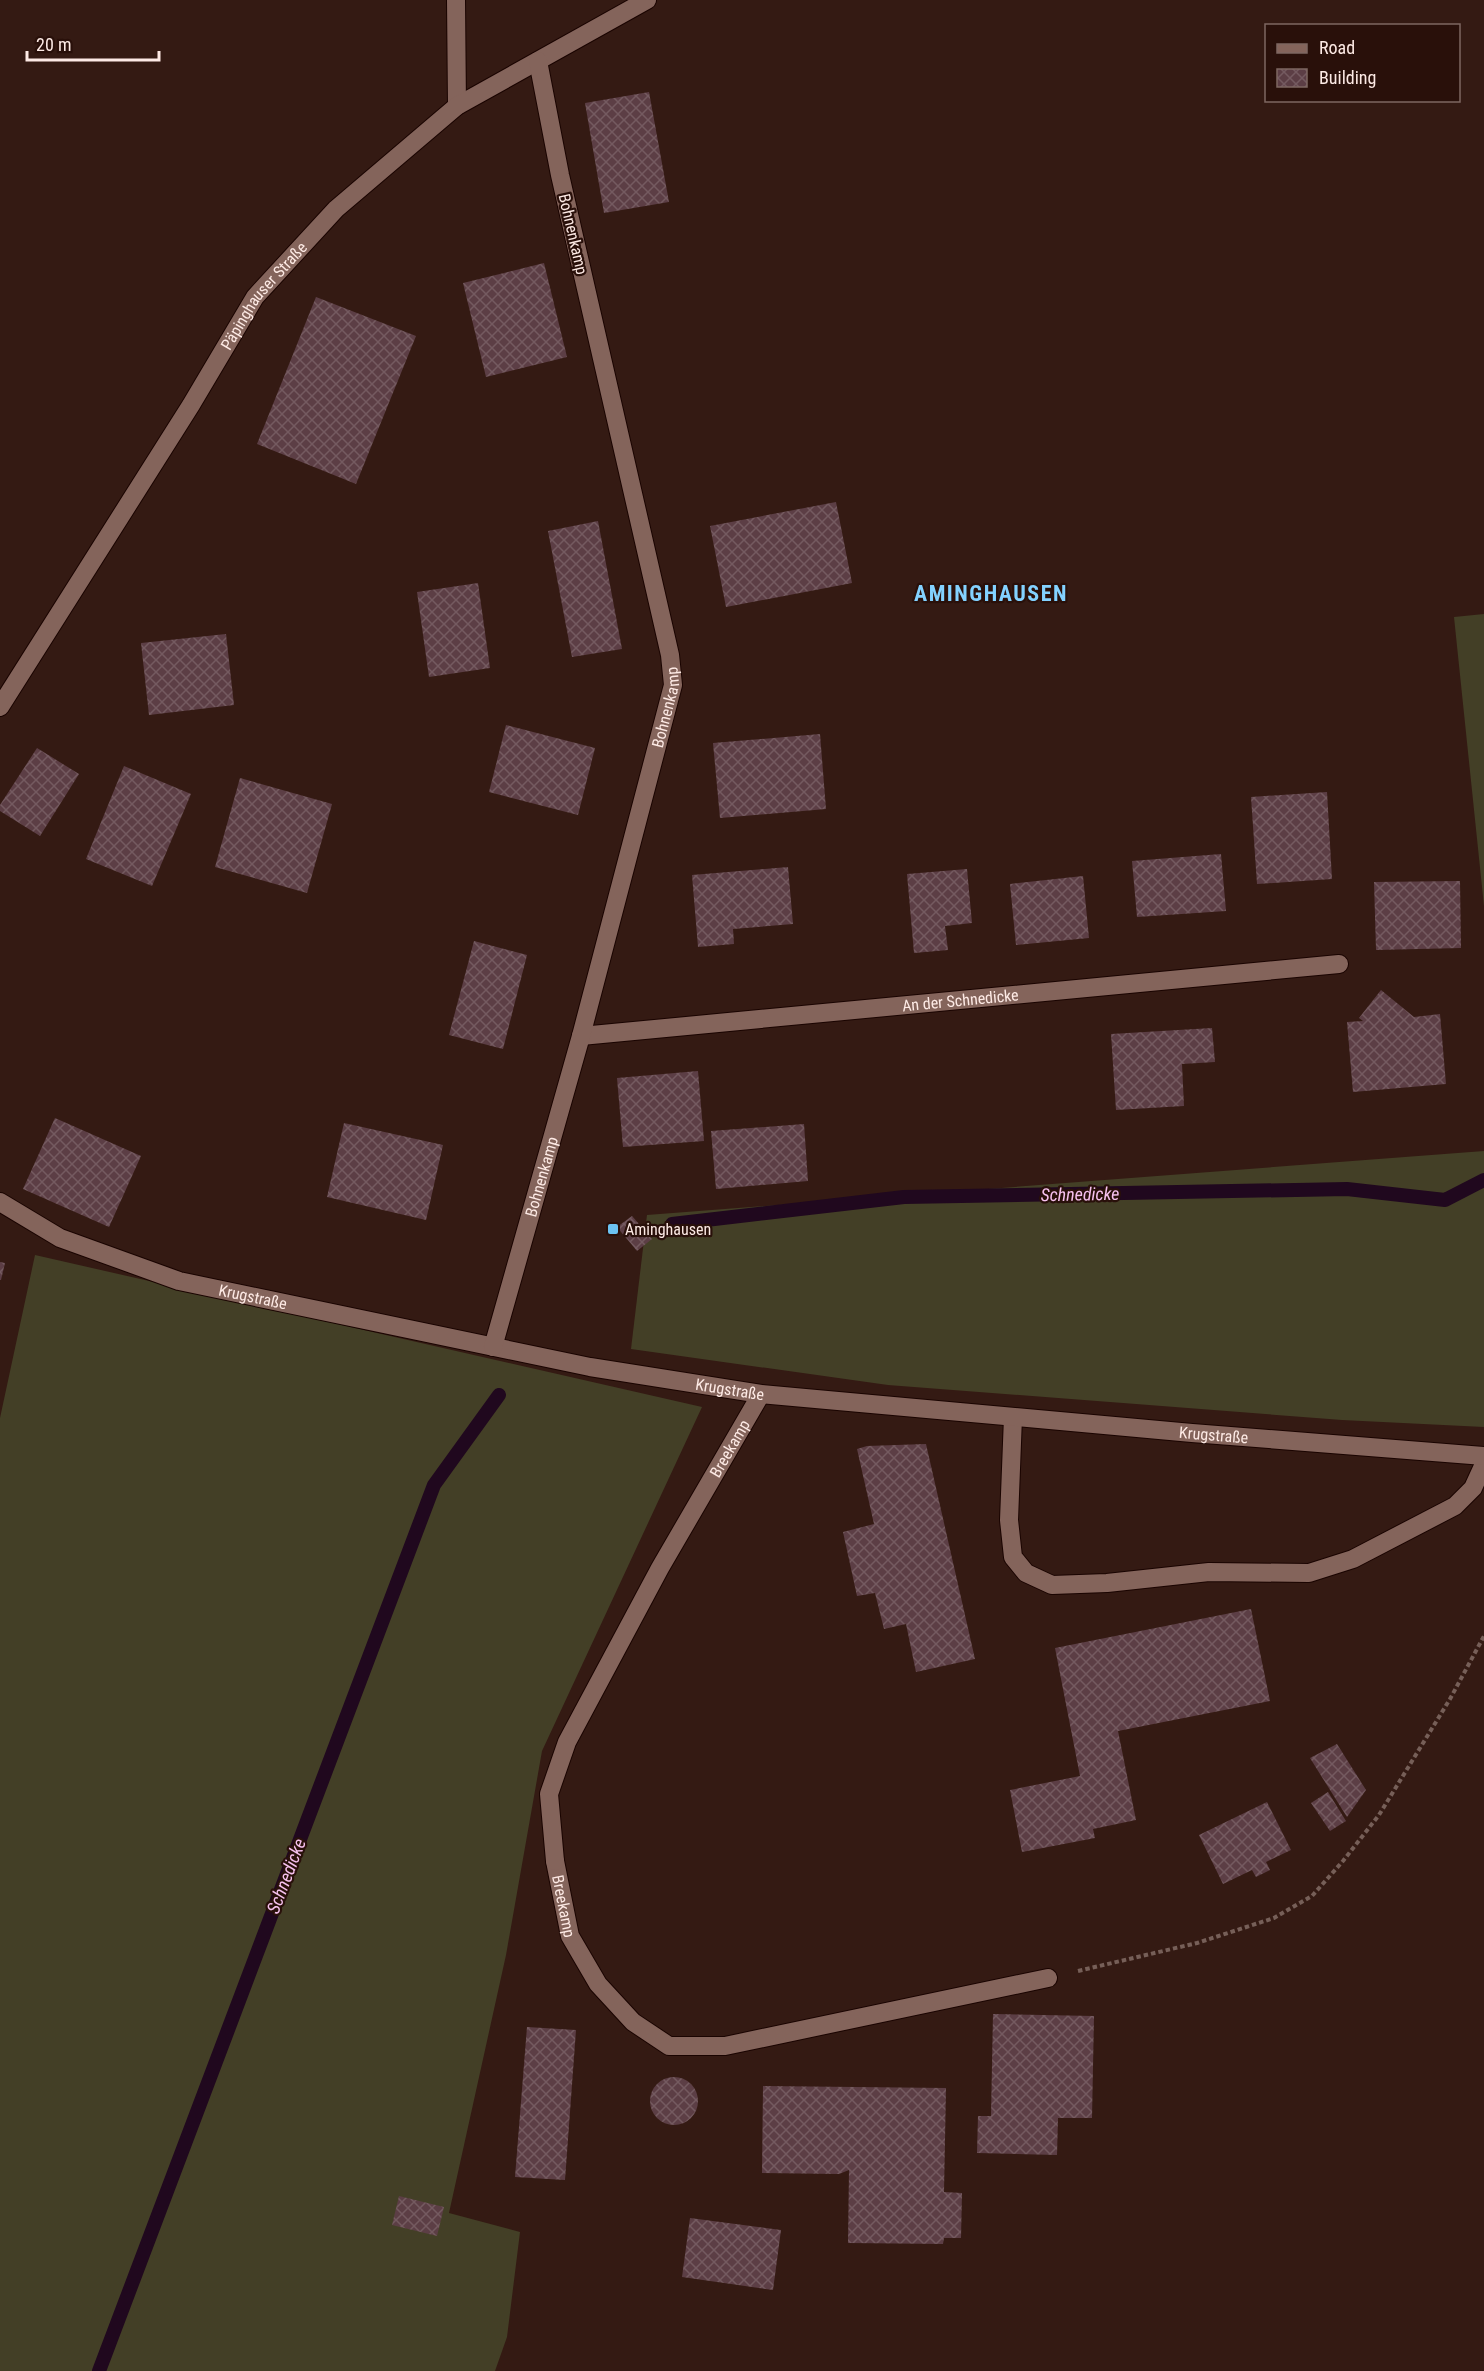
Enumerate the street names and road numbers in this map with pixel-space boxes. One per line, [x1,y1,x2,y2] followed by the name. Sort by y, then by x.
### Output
[554,192,592,276] street label: Bohnenkamp
[216,238,311,353] street label: Päpinghauser Straße
[648,666,683,750] street label: Bohnenkamp
[901,985,1019,1015] street label: An der Schnedicke
[521,1134,562,1219] street label: Bohnenkamp
[217,1280,289,1313] street label: Krugstraße
[694,1374,766,1404] street label: Krugstraße
[705,1416,754,1480] street label: Breekamp
[1178,1422,1249,1447] street label: Krugstraße
[548,1873,580,1939] street label: Breekamp

